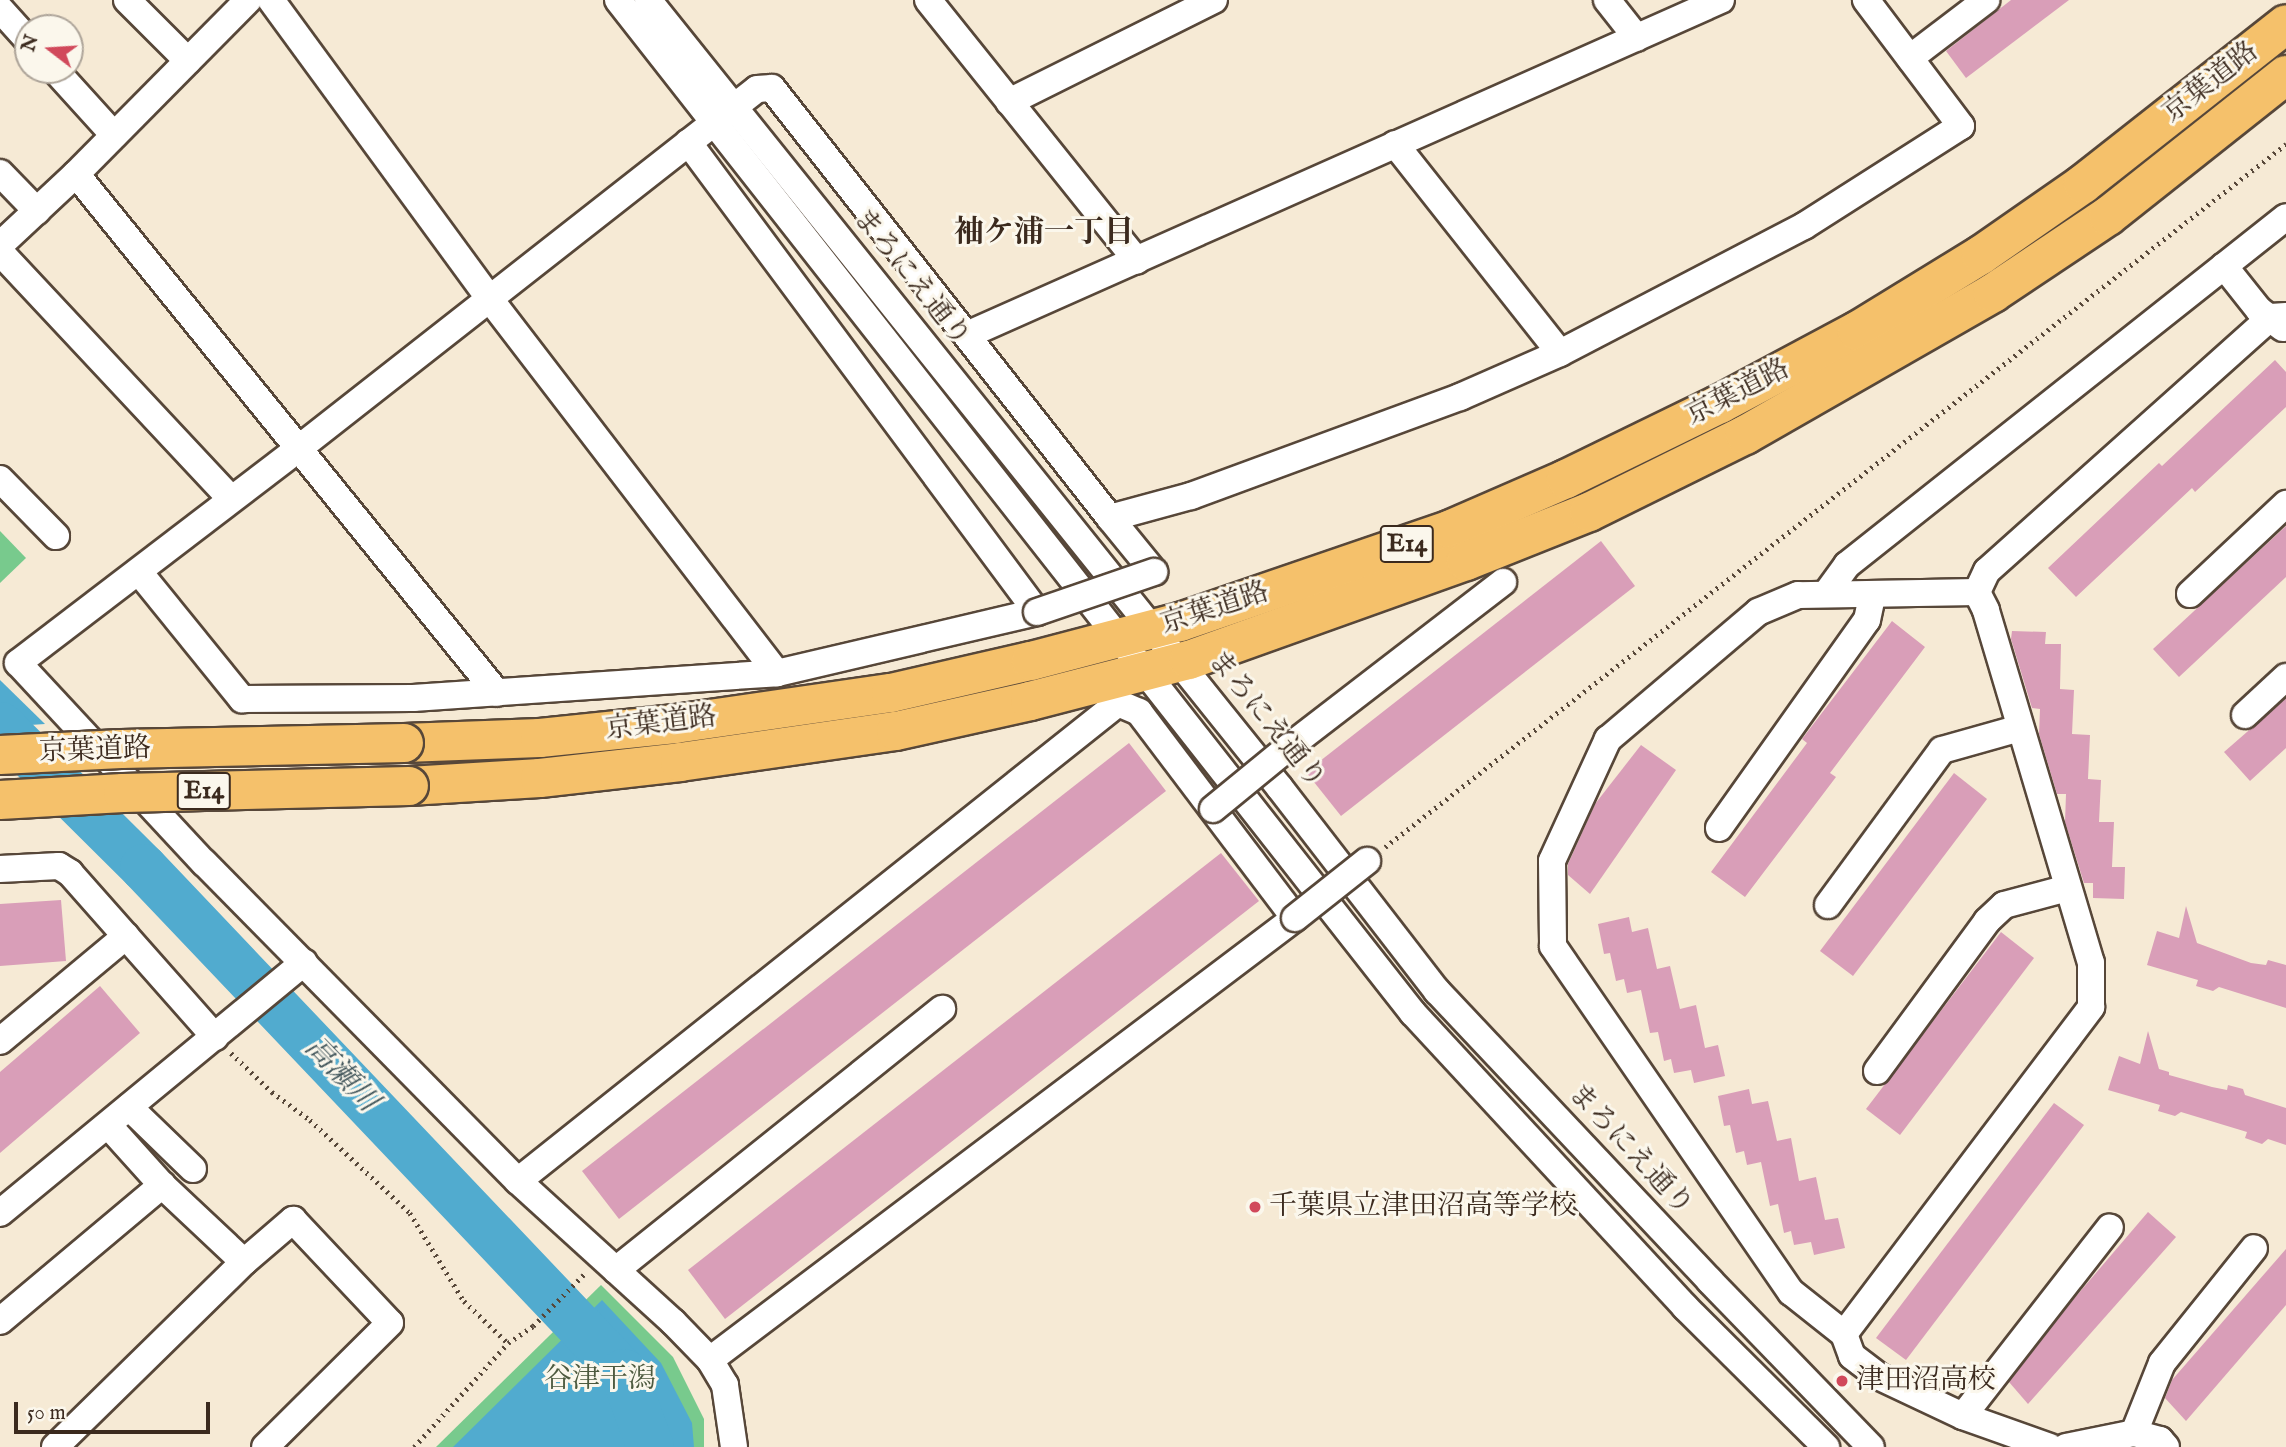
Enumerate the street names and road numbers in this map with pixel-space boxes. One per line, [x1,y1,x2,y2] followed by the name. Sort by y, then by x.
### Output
[2157,35,2265,131] street label: 京葉道路
[845,202,977,354] street label: まろにえ通り
[1680,353,1796,433] street label: 京葉道路
[1379,522,1435,566] road number: E14
[1157,576,1273,642] street label: 京葉道路
[1200,644,1332,796] street label: まろにえ通り
[603,701,719,747] street label: 京葉道路
[38,732,152,770] street label: 京葉道路
[176,768,232,814] road number: E14
[1560,1077,1700,1223] street label: まろにえ通り

